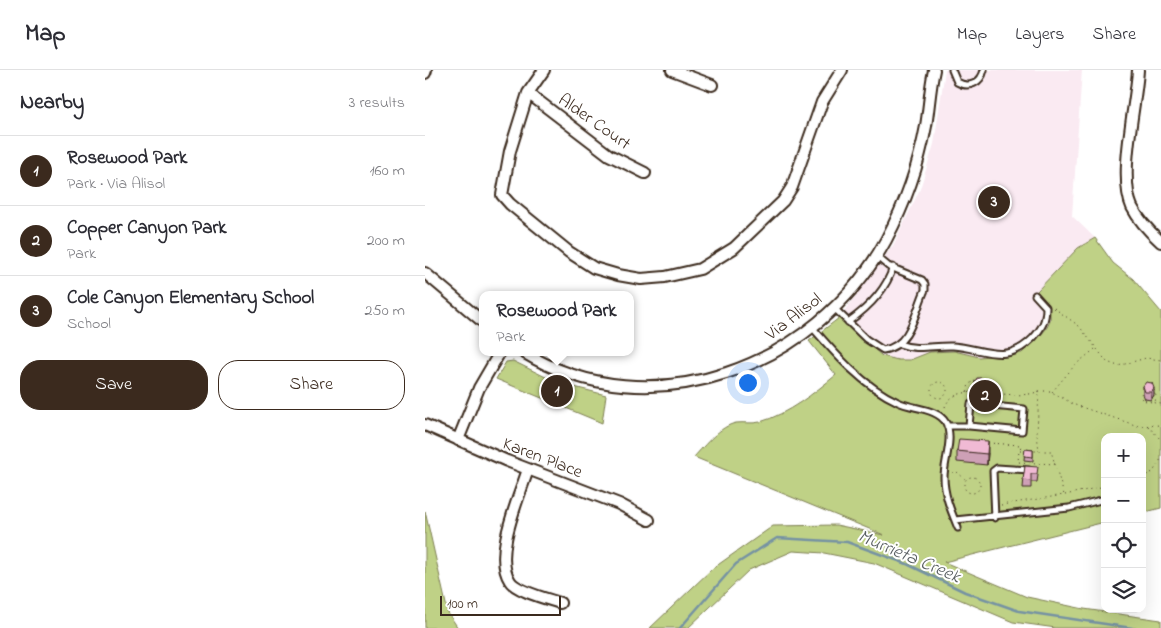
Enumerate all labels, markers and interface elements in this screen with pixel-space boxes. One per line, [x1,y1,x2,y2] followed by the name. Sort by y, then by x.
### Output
[25,17,66,52] text: Map
[957,22,987,48] text: Map
[1015,22,1065,48] text: Layers
[1093,22,1136,48] text: Share
[20,88,84,118] text: Nearby
[552,88,636,157] street label: Alder Court
[349,91,405,115] text: 3 results
[67,145,187,172] text: Rosewood Park
[33,159,39,183] text: 1
[370,159,405,183] text: 160 m
[67,172,165,196] text: Park · Via Alisol
[978,183,1010,221] pin: 3
[67,215,227,242] text: Copper Canyon Park
[32,229,40,253] text: 2
[367,229,405,253] text: 200 m
[67,242,96,266] text: Park
[67,285,314,312] text: Cole Canyon Elementary School
[760,288,828,348] street label: Via Alisol
[479,291,634,356] popup
[496,298,617,325] text: Rosewood Park
[33,299,39,323] text: 3
[365,299,405,323] text: 250 m
[67,312,111,336] text: School
[496,325,525,349] text: Park
[20,360,208,410] button: Save
[218,360,405,410] button: Share
[735,370,761,396] your location
[541,372,573,410] pin: 1
[969,377,1001,415] pin: 2
[499,432,587,486] street label: Karen Place
[1101,433,1146,613] map controls
[1101,433,1146,478] button: +
[1101,478,1146,523] button: −
[1101,523,1146,568] button: locate
[854,524,965,591] water label: Murrieta Creek
[1101,568,1146,613] button: layers
[440,593,561,616] scale bar
[447,594,478,615] text: 100 m

